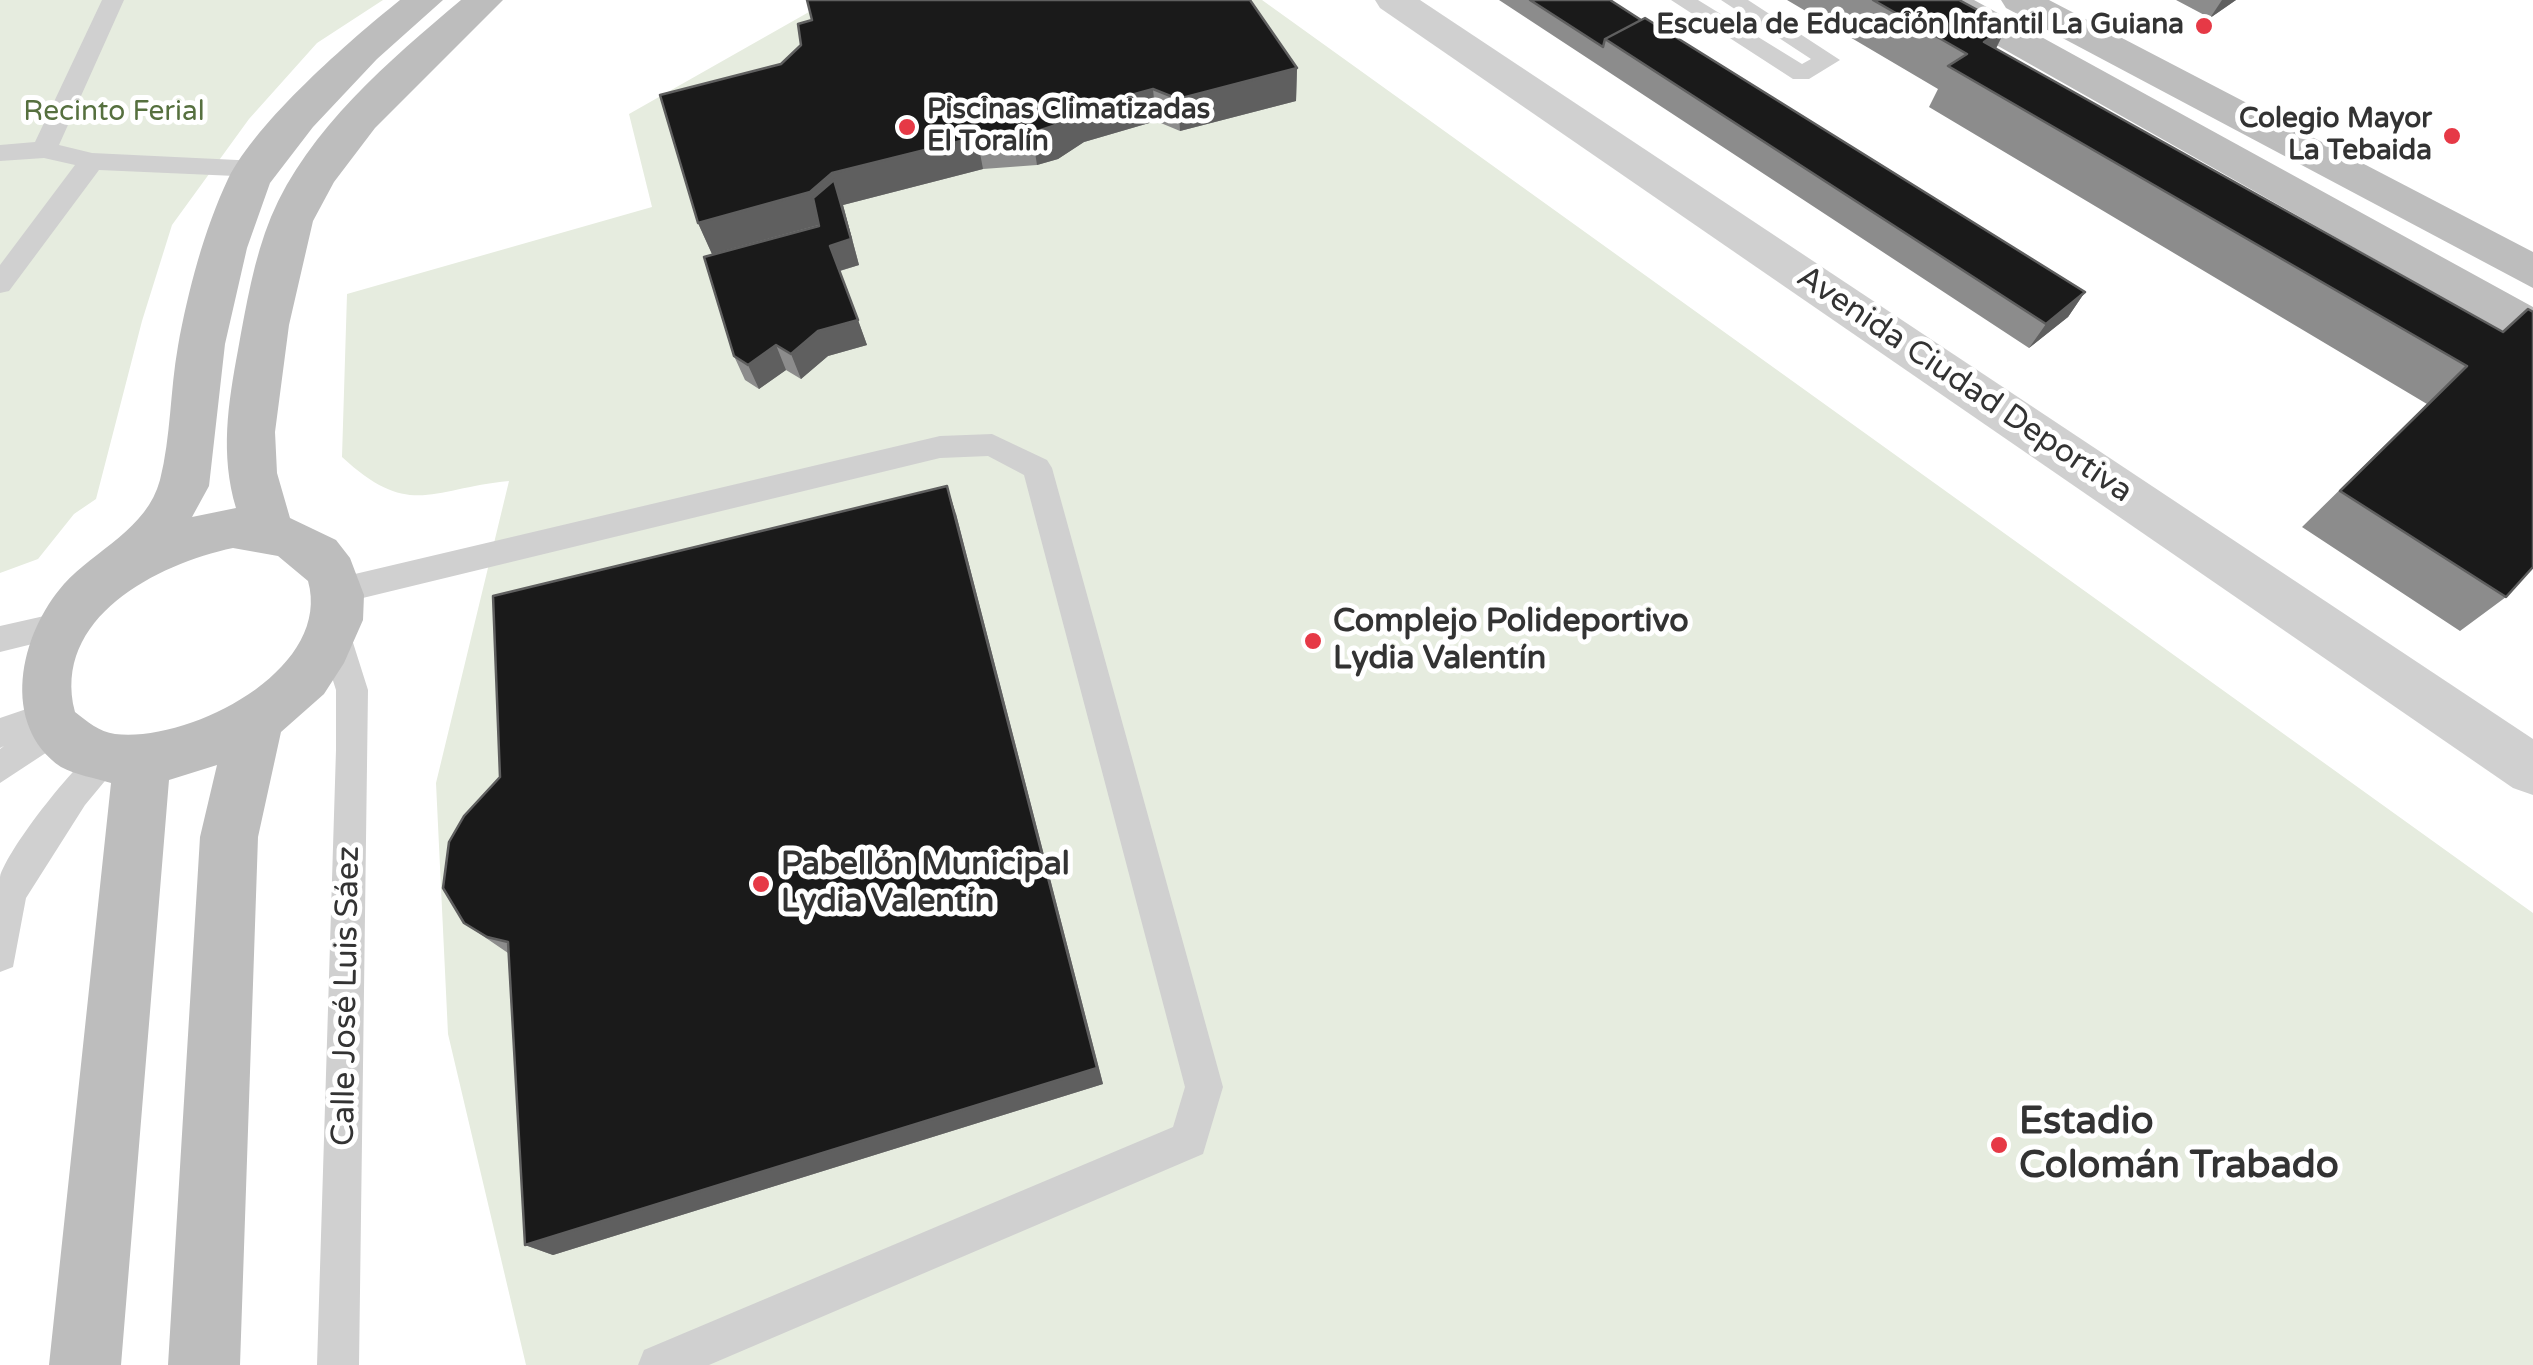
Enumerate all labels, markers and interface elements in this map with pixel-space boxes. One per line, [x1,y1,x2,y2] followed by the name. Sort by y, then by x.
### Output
[1656,9,2184,43] place label: Escuela de Educación Infantil La Guiana
[2193,15,2215,37] marker: Escuela de Educación Infantil La Guiana
[927,94,1210,160] place label: Piscinas Climatizadas El Toralín
[23,96,205,130] park label: Recinto Ferial
[2239,103,2432,169] place label: Colegio Mayor La Tebaida
[896,116,918,138] marker: Piscinas Climatizadas El Toralín
[2441,125,2463,147] marker: Colegio Mayor La Tebaida
[1789,258,2139,512] street label: Avenida Ciudad Deportiva
[1333,604,1689,679] place label: Complejo Polideportivo Lydia Valentín
[1302,630,1324,652] marker: Complejo Polideportivo Lydia Valentín
[325,846,369,1146] street label: Calle José Luis Sáez
[781,847,1070,922] place label: Pabellón Municipal Lydia Valentín
[750,873,772,895] marker: Pabellón Municipal Lydia Valentín
[2019,1100,2339,1190] place label: Estadio Colomán Trabado
[1988,1134,2010,1156] marker: Estadio Colomán Trabado

